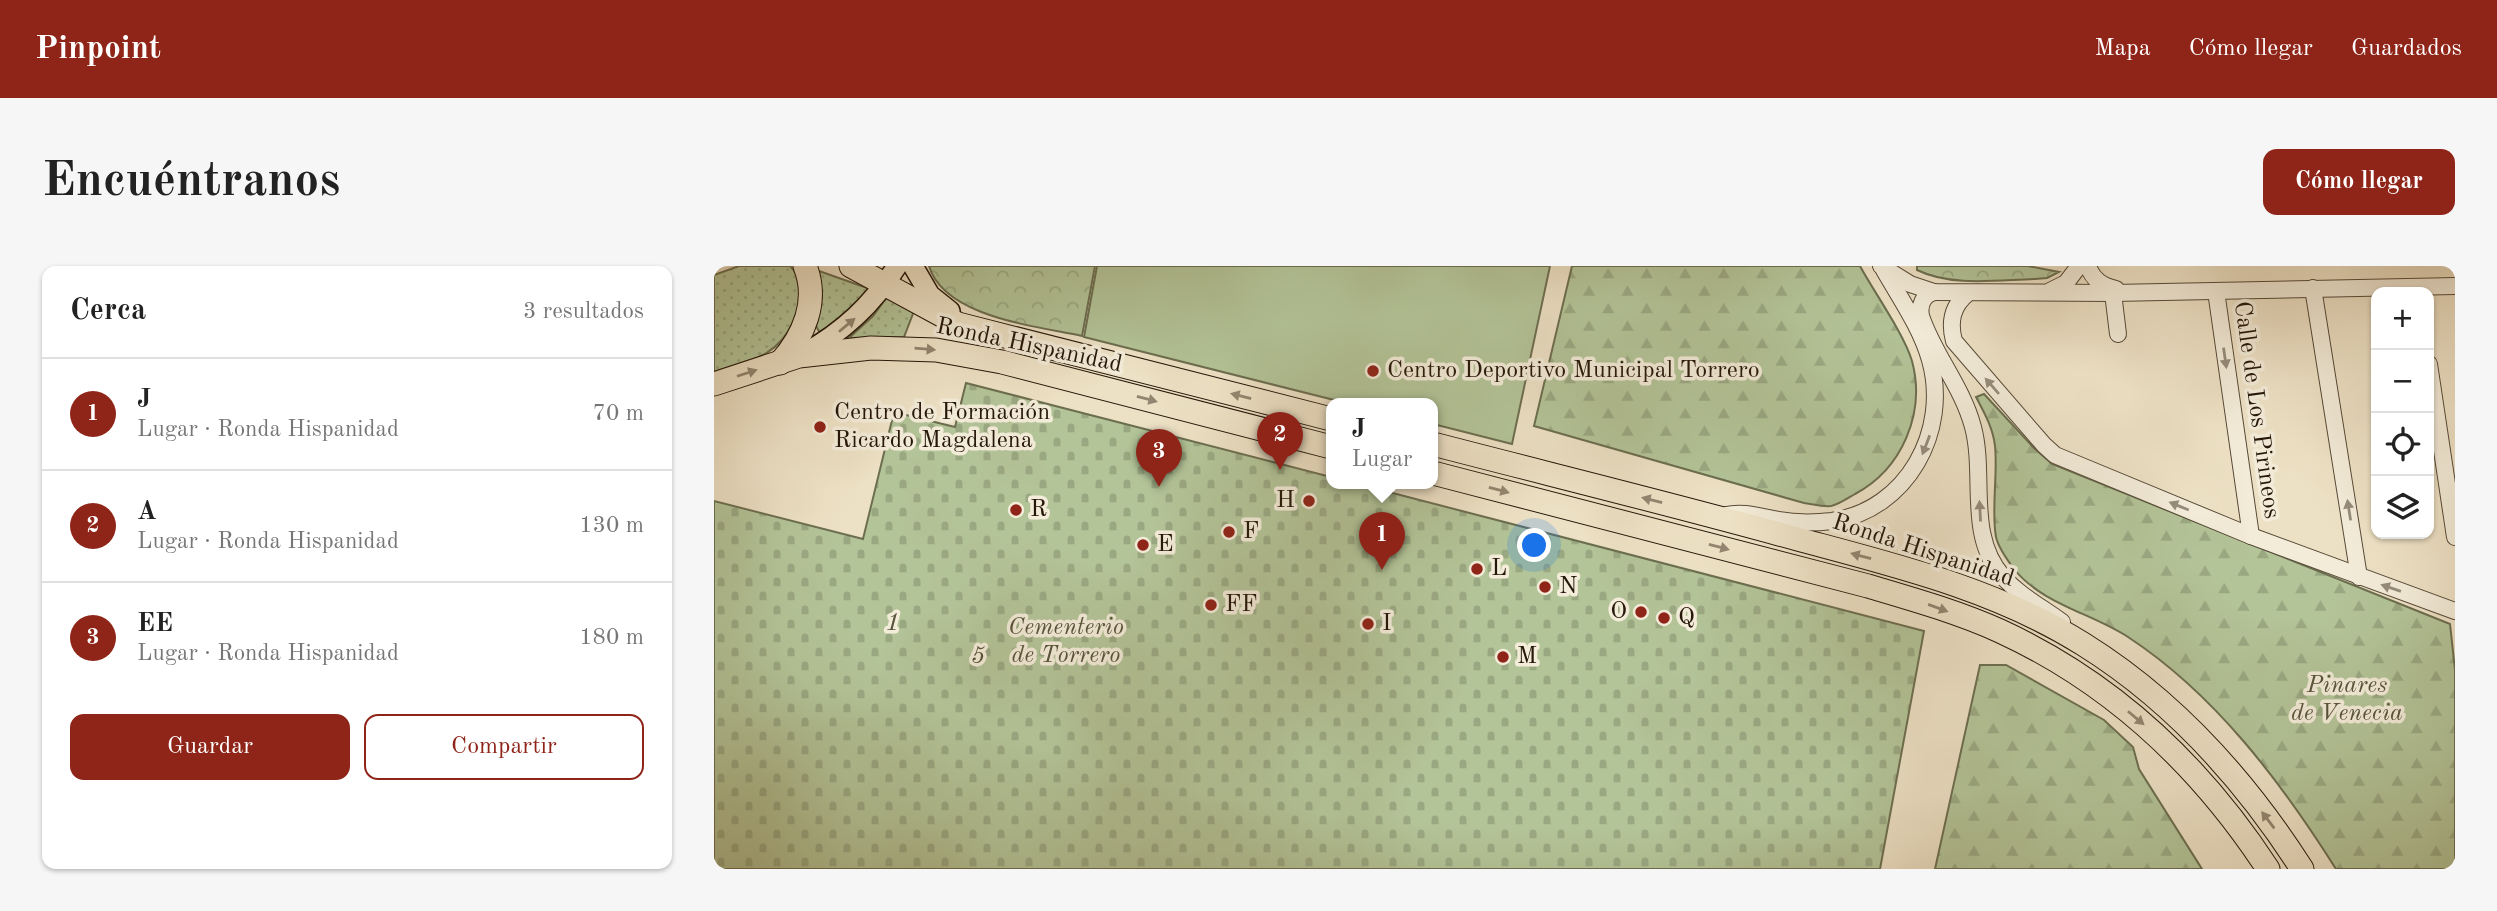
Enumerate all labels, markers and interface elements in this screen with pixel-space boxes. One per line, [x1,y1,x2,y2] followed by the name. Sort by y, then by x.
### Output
[35,33,161,66] text: Pinpoint
[2094,37,2151,61] text: Mapa
[2189,37,2313,61] text: Cómo llegar
[2351,37,2462,61] text: Guardados
[2263,149,2455,215] button: Cómo llegar
[42,158,340,207] text: Encuéntranos
[2371,287,2434,539] map controls
[2371,287,2434,350] button: +
[70,296,146,326] text: Cerca
[523,300,644,323] text: 3 resultados
[2229,300,2283,520] street label: Calle de Los Pirineos
[934,315,1124,377] street label: Ronda Hispanidad
[838,318,856,333] one-way arrow
[915,344,937,355] one-way arrow
[2220,348,2231,370] one-way arrow
[2371,350,2434,413] button: −
[1387,359,1760,383] place label: Centro Deportivo Municipal Torrero
[1365,363,1381,379] marker: Centro Deportivo Municipal Torrero
[737,368,758,378] one-way arrow
[1984,377,2000,395] one-way arrow
[137,387,151,413] text: J
[1230,390,1252,401] one-way arrow
[1136,394,1158,405] one-way arrow
[1326,398,1438,489] popup
[834,401,1050,453] place label: Centro de Formación Ricardo Magdalena
[86,402,100,425] text: 1
[593,402,644,425] text: 70 m
[1257,412,1303,470] pin: 2
[2371,413,2434,476] button: locate
[1352,417,1366,443] text: J
[137,418,399,441] text: Lugar · Ronda Hispanidad
[812,419,828,435] marker: Centro de Formación Ricardo Magdalena
[1136,429,1182,487] pin: 3
[1920,434,1931,455] one-way arrow
[1352,448,1412,471] text: Lugar
[2371,476,2434,539] button: layers
[1488,485,1510,496] one-way arrow
[1276,489,1295,513] place label: H
[1301,493,1317,509] marker: H
[1640,494,1662,505] one-way arrow
[1030,498,1047,522] place label: R
[137,499,157,525] text: A
[2343,499,2354,521] one-way arrow
[1974,500,1985,522] one-way arrow
[2168,501,2189,512] one-way arrow
[1008,502,1024,518] marker: R
[1829,510,2017,592] street label: Ronda Hispanidad
[1359,512,1405,570] pin: 1
[86,514,100,537] text: 2
[579,514,644,537] text: 130 m
[1243,520,1259,544] place label: F
[1221,524,1237,540] marker: F
[1517,528,1551,562] your location
[137,530,399,553] text: Lugar · Ronda Hispanidad
[1157,533,1174,557] place label: E
[1135,537,1151,553] marker: E
[1708,542,1730,553] one-way arrow
[1850,550,1872,561] one-way arrow
[1491,557,1507,581] place label: L
[1469,561,1485,577] marker: L
[1559,575,1577,599] place label: N
[1537,579,1553,595] marker: N
[2380,583,2401,594] one-way arrow
[1225,593,1257,617] place label: FF
[1203,597,1219,613] marker: FF
[1610,600,1627,624] place label: O
[1928,602,1949,613] one-way arrow
[1633,604,1649,620] marker: O
[1678,606,1695,630] place label: Q
[1656,610,1672,626] marker: Q
[137,611,173,637] text: EE
[886,612,900,636] park label: 1
[1382,612,1391,636] place label: I
[1008,616,1124,668] park label: Cementerio de Torrero
[1360,616,1376,632] marker: I
[86,626,100,649] text: 3
[579,626,644,649] text: 180 m
[137,642,399,665] text: Lugar · Ronda Hispanidad
[971,645,985,669] park label: 5
[1517,645,1537,669] place label: M
[1495,649,1511,665] marker: M
[2291,674,2403,726] park label: Pinares de Venecia
[2126,710,2144,725] one-way arrow
[70,714,350,780] button: Guardar
[364,714,644,780] button: Compartir
[2262,811,2276,829] one-way arrow

